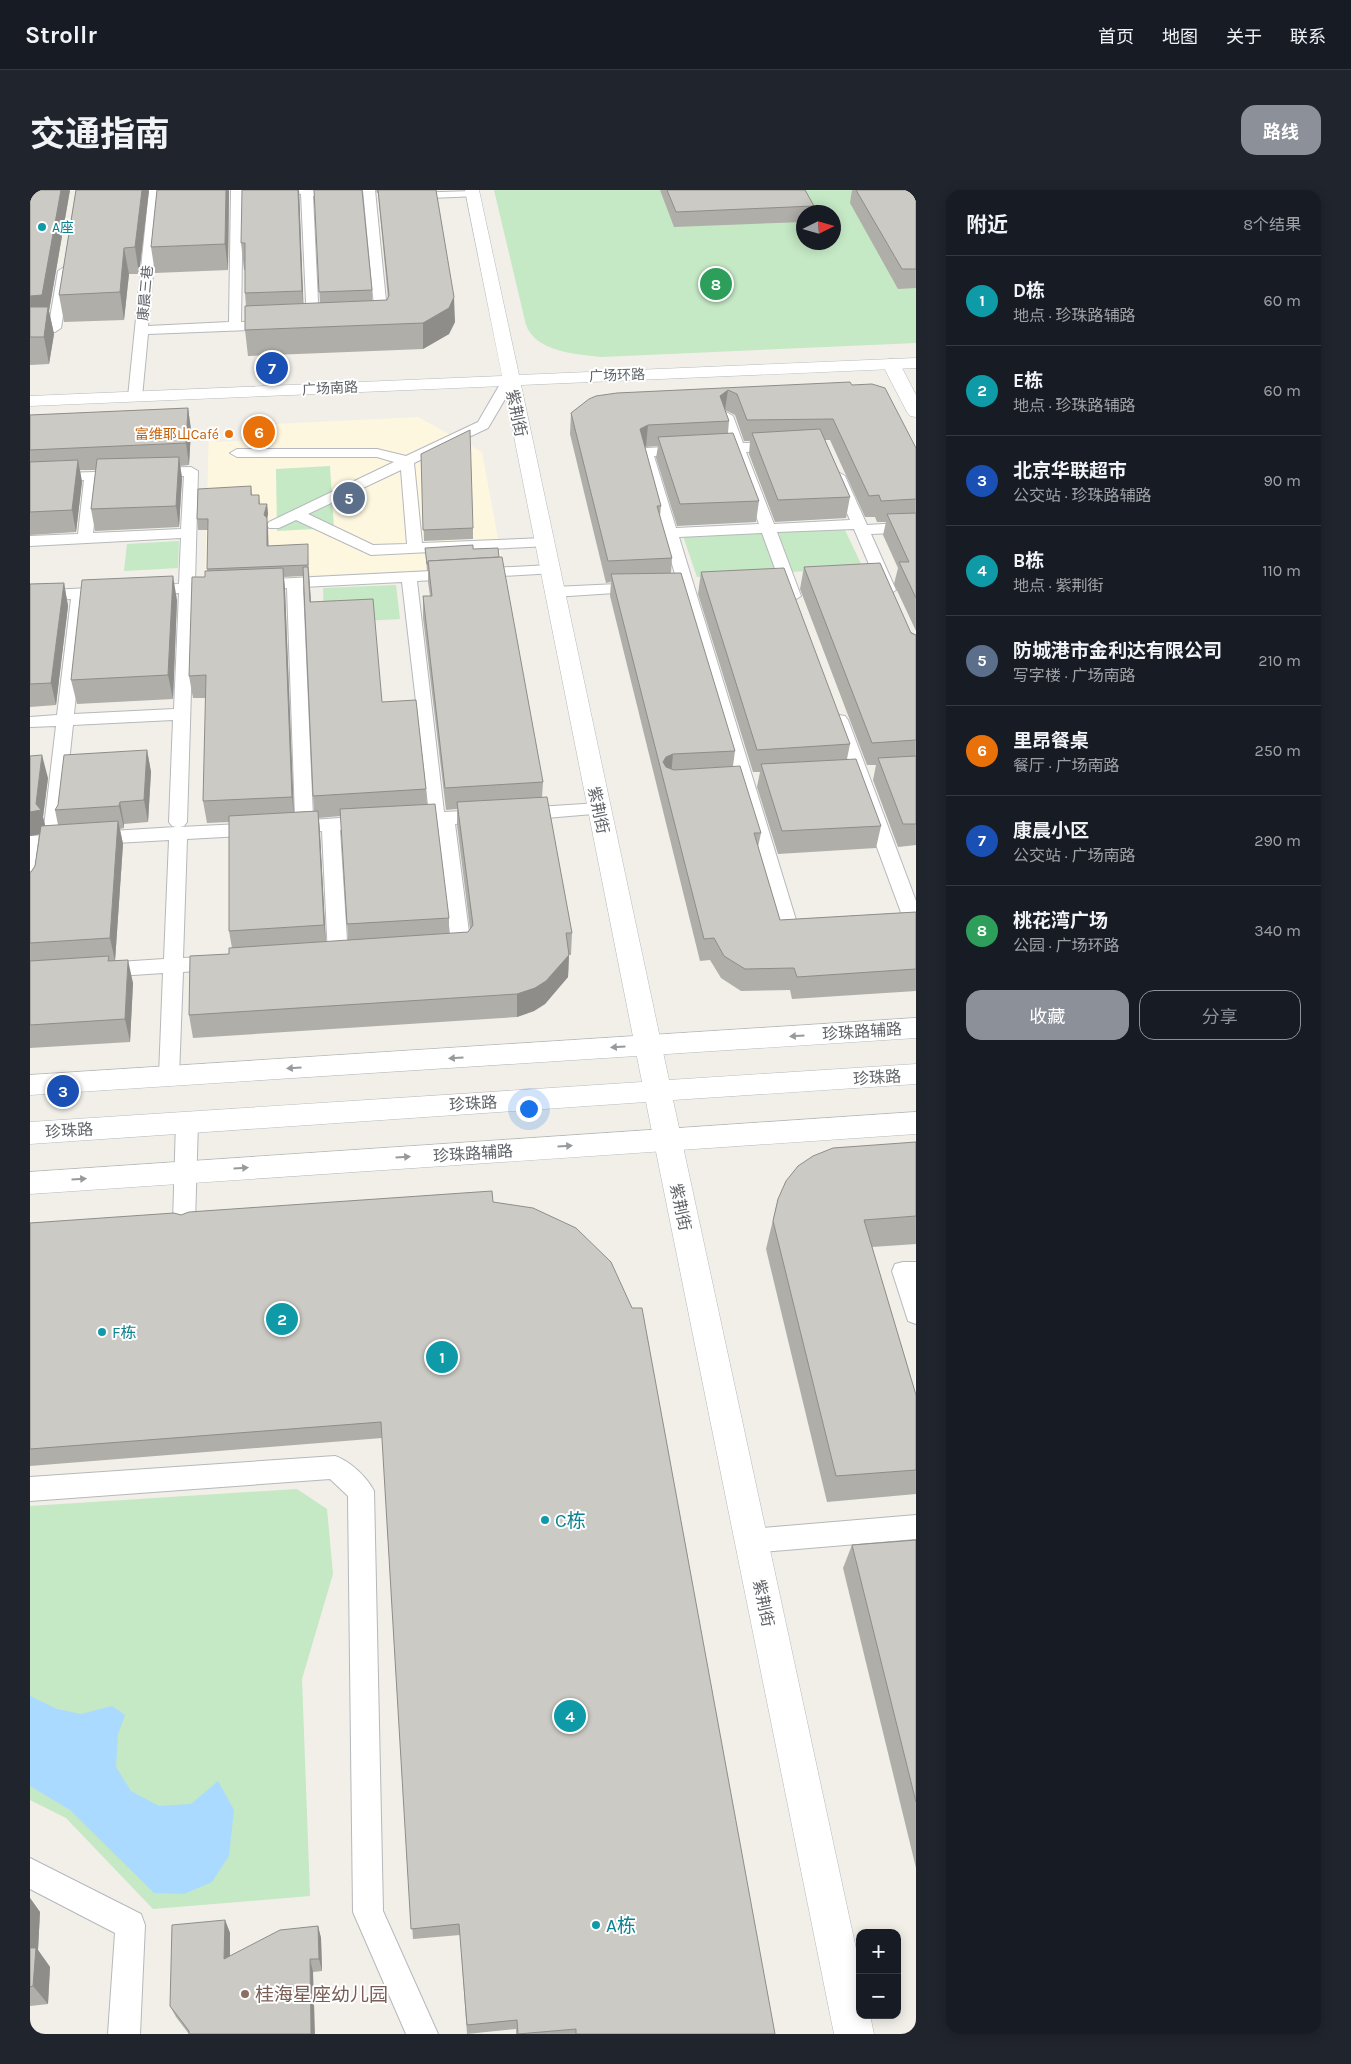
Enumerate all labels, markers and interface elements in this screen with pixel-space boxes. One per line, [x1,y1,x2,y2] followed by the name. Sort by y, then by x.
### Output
[25,21,97,49] text: Strollr
[1098,26,1134,48] text: 首页
[1162,26,1198,48] text: 地图
[1226,26,1262,48] text: 关于
[1290,26,1326,48] text: 联系
[1241,105,1321,155] button: 路线
[30,114,170,155] text: 交通指南
[796,205,841,250] north arrow
[966,213,1008,237] text: 附近
[1243,215,1301,234] text: 8个结果
[52,219,74,236] place label: A座
[36,221,48,233] marker: A座
[135,264,156,322] street label: 康晨三巷
[700,265,732,303] pin: 8
[1013,280,1045,302] text: D栋
[979,291,985,310] text: 1
[1264,291,1301,310] text: 60 m
[1013,306,1135,325] text: 地点 · 珍珠路辅路
[256,349,288,387] pin: 7
[589,366,645,385] street label: 广场环路
[1013,370,1043,392] text: E栋
[302,379,358,398] street label: 广场南路
[977,381,987,400] text: 2
[1264,381,1301,400] text: 60 m
[502,388,531,439] street label: 紫荆街
[1013,396,1135,415] text: 地点 · 珍珠路辅路
[243,413,275,451] pin: 6
[135,426,219,443] place label: 富维耶山Café
[223,428,235,440] marker: 富维耶山Café
[1013,460,1127,482] text: 北京华联超巿
[977,471,987,490] text: 3
[1263,471,1301,490] text: 90 m
[333,479,365,517] pin: 5
[1013,486,1151,505] text: 公交站 · 珍珠路辅路
[1013,550,1044,572] text: B栋
[977,561,987,580] text: 4
[1262,561,1301,580] text: 110 m
[1013,576,1103,595] text: 地点 · 紫荆街
[1013,640,1222,662] text: 防城港市金利达有限公司
[977,651,987,670] text: 5
[1258,651,1301,670] text: 210 m
[1013,666,1135,685] text: 写字楼 · 广场南路
[1013,730,1089,752] text: 里昂餐桌
[977,741,987,760] text: 6
[1254,741,1301,760] text: 250 m
[1013,756,1119,775] text: 餐厅 · 广场南路
[584,785,613,836] street label: 紫荆街
[1013,820,1089,842] text: 康晨小区
[978,831,986,850] text: 7
[1254,831,1301,850] text: 290 m
[1013,846,1135,865] text: 公交站 · 广场南路
[1013,910,1108,932] text: 桃花湾广场
[977,921,987,940] text: 8
[1254,921,1301,940] text: 340 m
[1013,936,1119,955] text: 公园 · 广场环路
[966,990,1129,1040] button: 收藏
[1139,990,1301,1040] button: 分享
[821,1019,903,1044] street label: 珍珠路辅路
[789,1032,805,1040] one-way arrow
[610,1044,626,1052] one-way arrow
[447,1054,463,1062] one-way arrow
[285,1064,301,1072] one-way arrow
[852,1066,902,1089] street label: 珍珠路
[47,1072,79,1110] pin: 3
[448,1092,498,1115] street label: 珍珠路
[516,1096,542,1122] your location
[44,1119,94,1142] street label: 珍珠路
[432,1141,514,1166] street label: 珍珠路辅路
[557,1142,573,1150] one-way arrow
[395,1153,411,1161] one-way arrow
[233,1164,249,1172] one-way arrow
[71,1175,87,1183] one-way arrow
[666,1182,695,1233] street label: 紫荆街
[266,1300,298,1338] pin: 2
[112,1323,136,1342] place label: F栋
[96,1326,108,1338] marker: F栋
[426,1338,458,1376] pin: 1
[555,1510,586,1532] place label: C栋
[539,1514,551,1526] marker: C栋
[749,1578,778,1629] street label: 紫荆街
[554,1697,586,1735] pin: 4
[606,1915,636,1937] place label: A栋
[590,1919,602,1931] marker: A栋
[856,1929,901,2019] map controls
[856,1929,901,1974] button: +
[856,1974,901,2019] button: −
[255,1984,388,2006] place label: 桂海星座幼儿园
[239,1988,251,2000] marker: 桂海星座幼儿园

